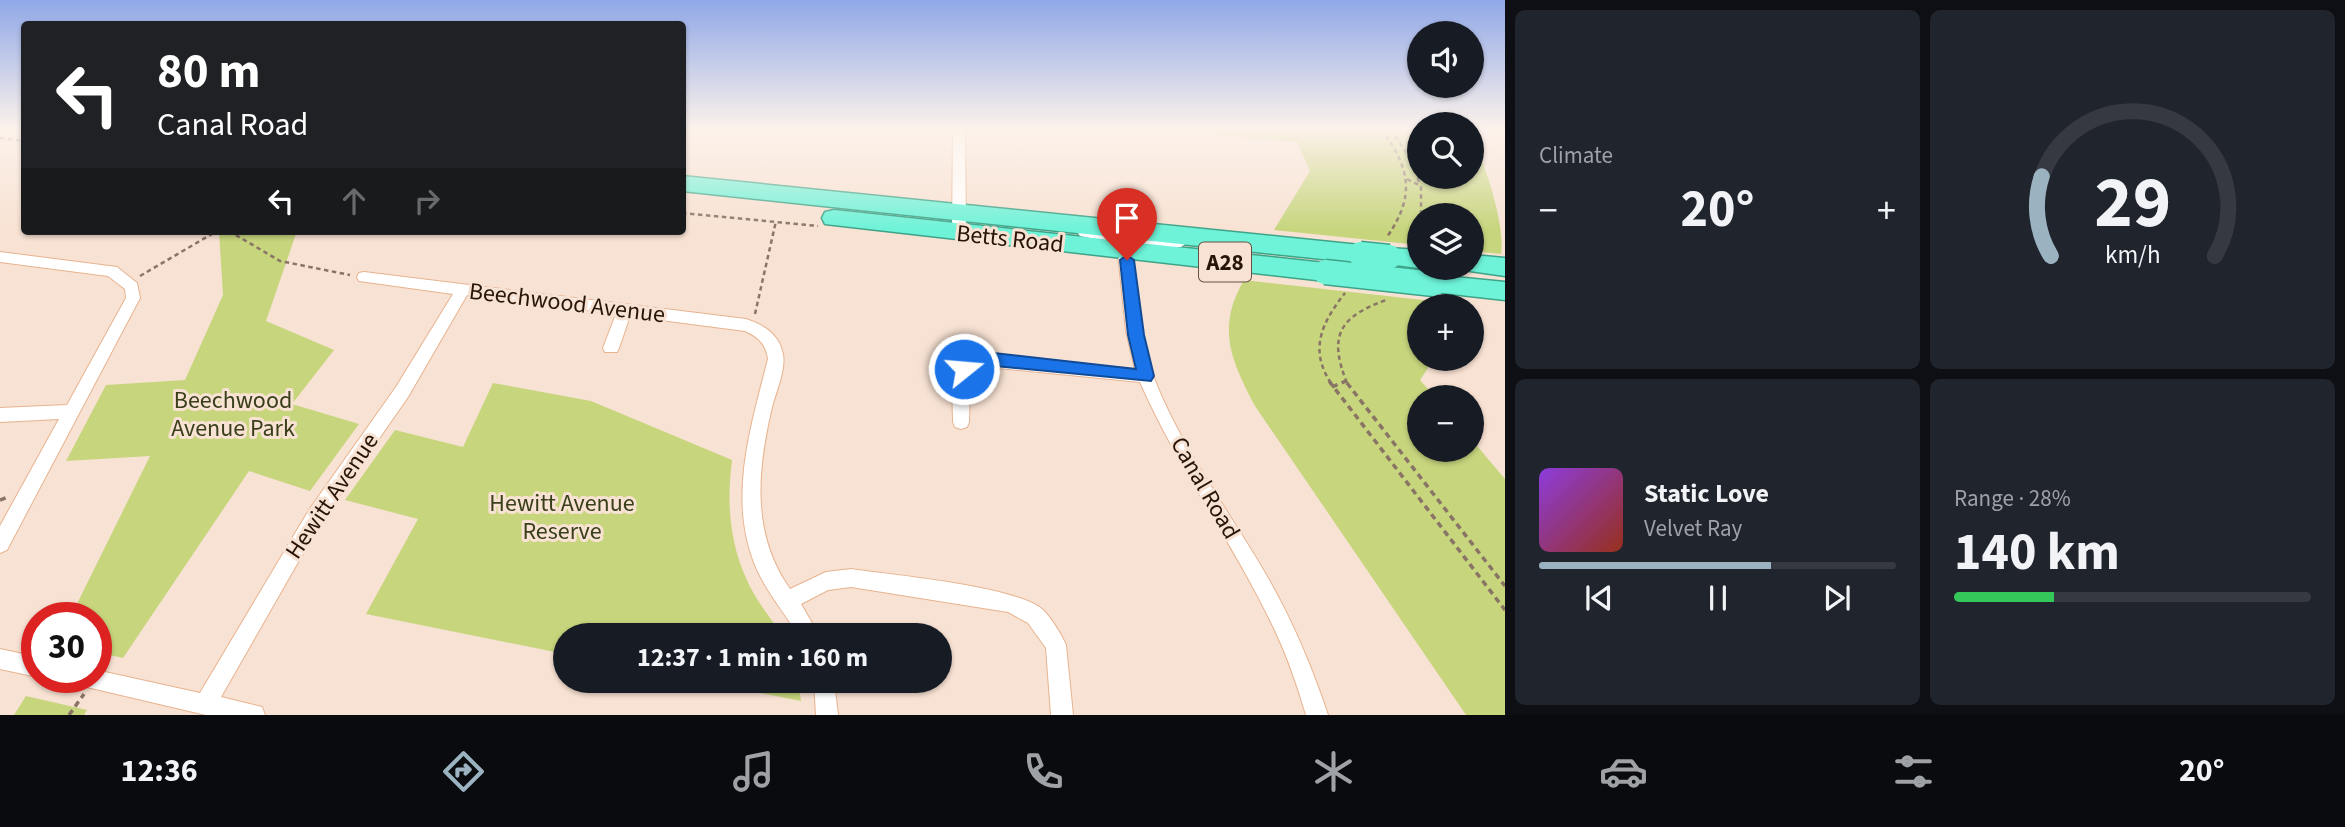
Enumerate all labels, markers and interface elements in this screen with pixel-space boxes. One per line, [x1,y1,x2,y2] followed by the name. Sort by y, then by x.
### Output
[1407,21,1484,462] map controls
[1407,21,1484,98] button: sound
[157,37,261,107] text: 80 m
[42,49,133,140] icon: left
[157,102,308,148] text: Canal Road
[1407,112,1484,189] button: search
[1539,139,1613,172] text: Climate
[2094,151,2171,255] text: 29
[1681,173,1754,247] text: 20°
[262,182,300,220] icon: left
[335,182,373,220] icon: ahead
[408,182,446,220] icon: right
[1539,184,1558,238] text: −
[1877,184,1896,238] text: +
[1097,188,1157,260] pin
[1108,199,1146,237] icon: arrive
[1407,203,1484,280] button: layers
[955,216,1065,262] street label: Betts Road
[2105,236,2160,272] text: km/h
[1199,243,1251,282] road number: A28
[467,274,667,332] street label: Beechwood Avenue
[1407,294,1484,371] button: +
[927,332,1001,406] position arrow
[171,383,295,446] park label: Beechwood Avenue Park
[1407,385,1484,462] button: −
[277,426,387,566] street label: Hewitt Avenue
[1161,430,1249,546] street label: Canal Road
[1644,475,1769,512] text: Static Love
[1954,482,2071,515] text: Range · 28%
[489,486,635,549] park label: Hewitt Avenue Reserve
[1644,512,1742,545] text: Velvet Ray
[1954,516,2120,590] text: 140 km
[1580,579,1618,617] icon: previous
[1699,579,1737,617] icon: pause
[1818,579,1856,617] icon: next
[21,602,112,693] speed limit sign: 30
[637,639,868,676] text: 12:37 · 1 min · 160 m
[439,747,488,796] icon: directions
[729,747,778,796] icon: music
[1019,747,1068,796] icon: phone
[1309,747,1358,796] icon: climate
[1599,747,1648,796] icon: car
[1889,747,1938,796] icon: filters
[121,748,198,794] text: 12:36
[2179,748,2224,794] text: 20°

